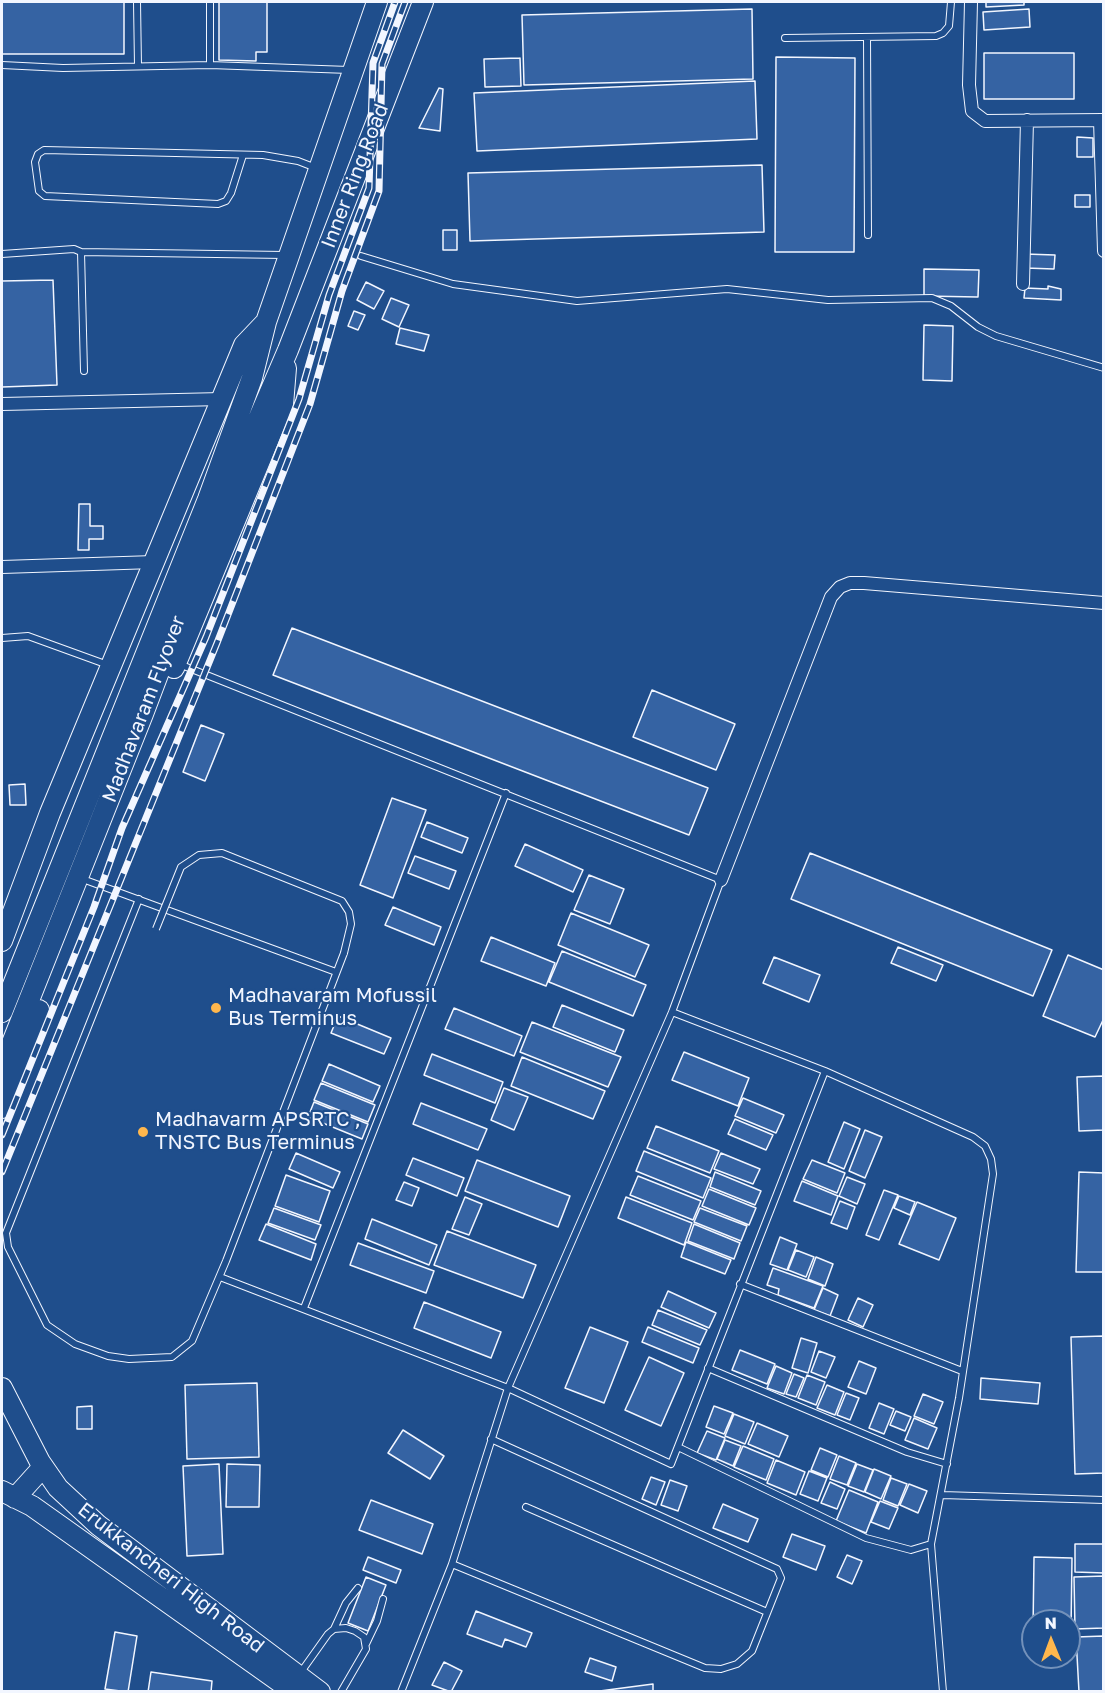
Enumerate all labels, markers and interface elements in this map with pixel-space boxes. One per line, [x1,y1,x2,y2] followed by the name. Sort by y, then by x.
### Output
[316,100,394,252] street label: Inner Ring Road
[97,612,191,806] street label: Madhavaram Flyover
[228,984,437,1031] place label: Madhavaram Mofussil Bus Terminus
[209,1001,223,1015] marker: Madhavaram Mofussil Bus Terminus
[155,1108,361,1155] place label: Madhavarm APSRTC , TNSTC Bus Terminus
[136,1125,150,1139] marker: Madhavarm APSRTC , TNSTC Bus Terminus
[73,1498,269,1658] street label: Erukkancheri High Road
[1021,1609,1081,1669] north arrow
[1044,1613,1057,1633] text: N

